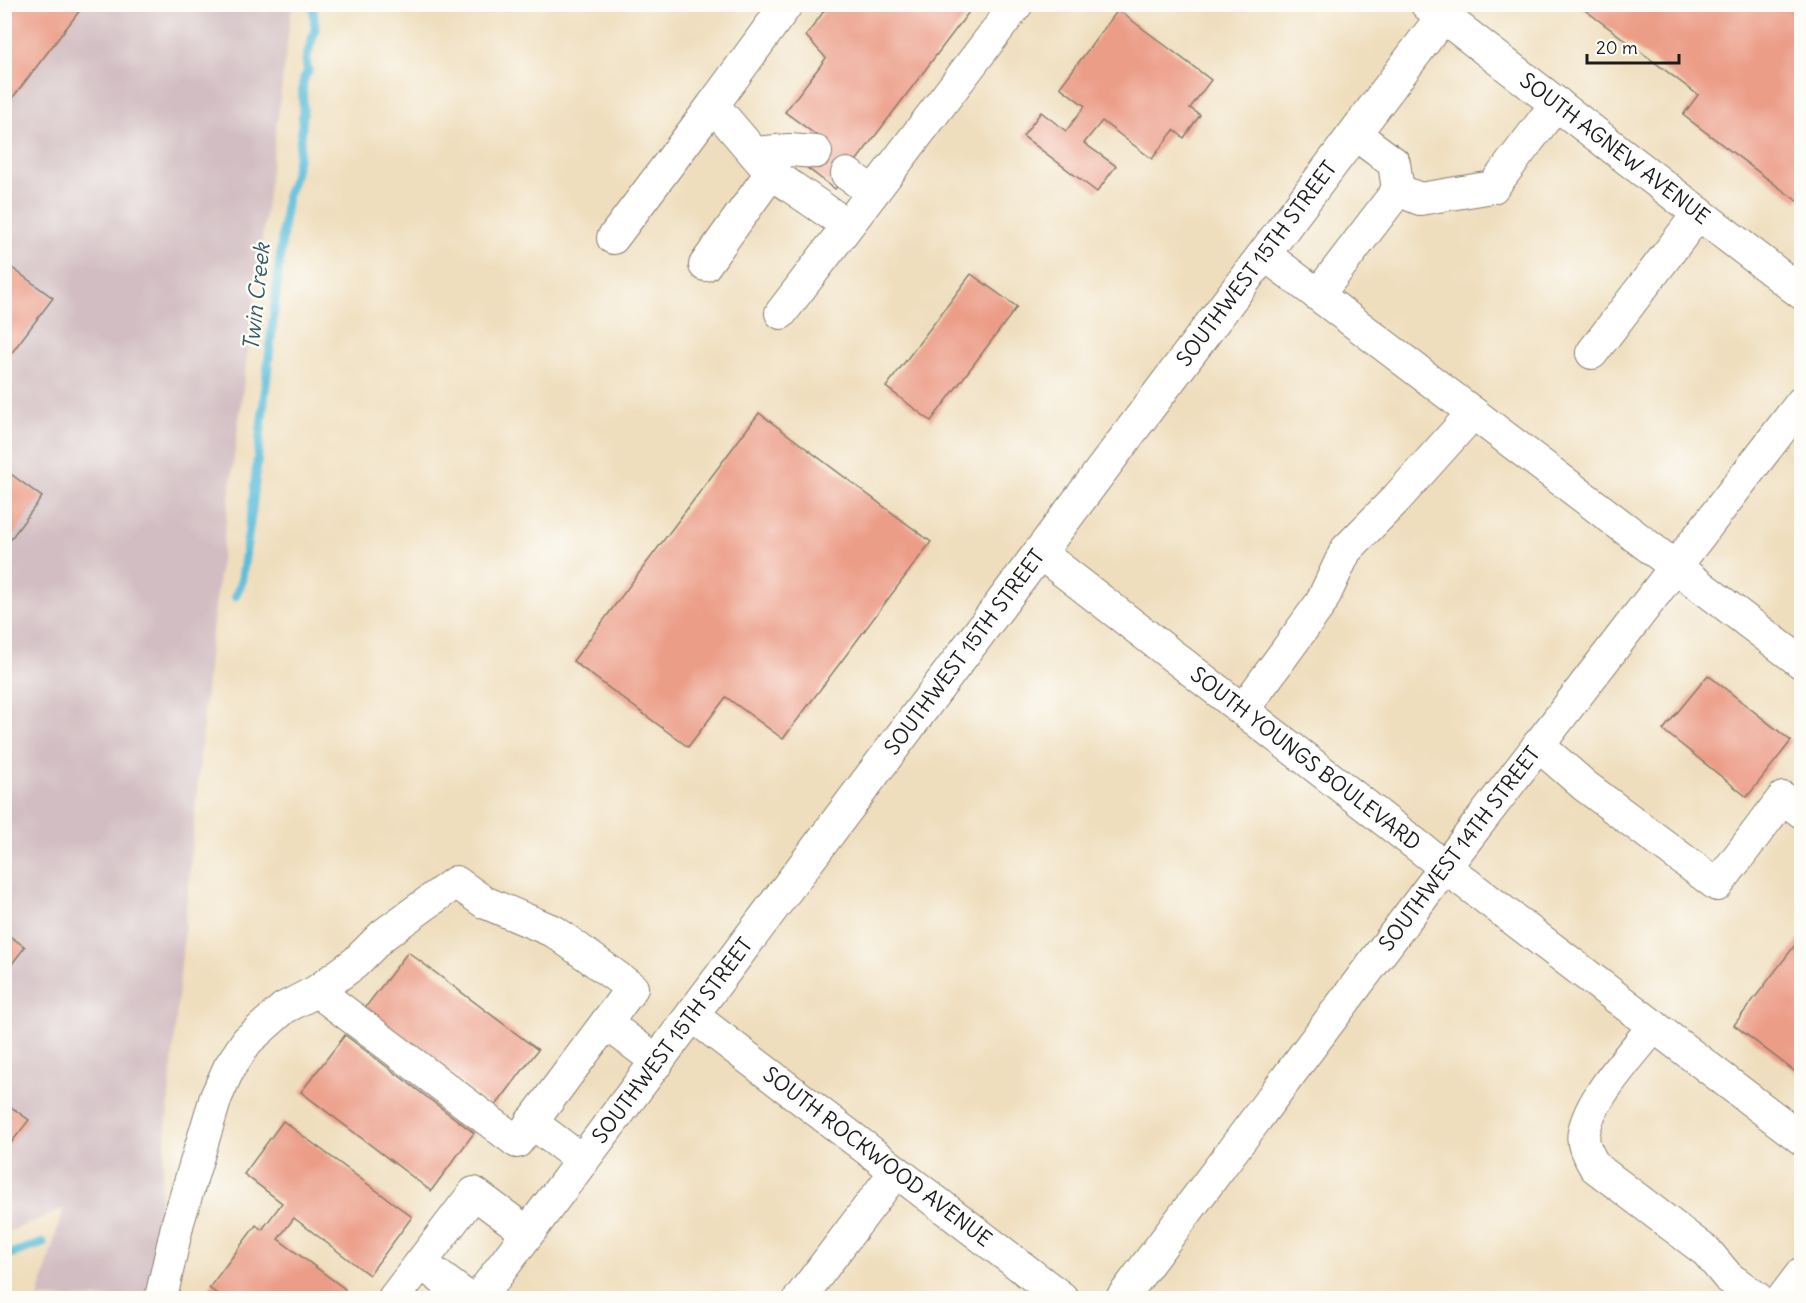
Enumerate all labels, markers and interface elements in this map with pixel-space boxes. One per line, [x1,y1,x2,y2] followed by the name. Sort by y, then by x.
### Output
[1587,27,1678,65] scale bar
[1596,36,1638,59] text: 20 m
[1515,67,1715,230] street label: SOUTH AGNEW AVENUE
[1170,155,1342,372] street label: SOUTHWEST 15TH STREET
[236,240,276,352] water label: Twin Creek
[878,544,1050,760] street label: SOUTHWEST 15TH STREET
[1185,661,1426,856] street label: SOUTH YOUNGS BOULEVARD
[1373,741,1546,956] street label: SOUTHWEST 14TH STREET
[586,932,758,1149] street label: SOUTHWEST 15TH STREET
[758,1061,997,1252] street label: SOUTH ROCKWOOD AVENUE

